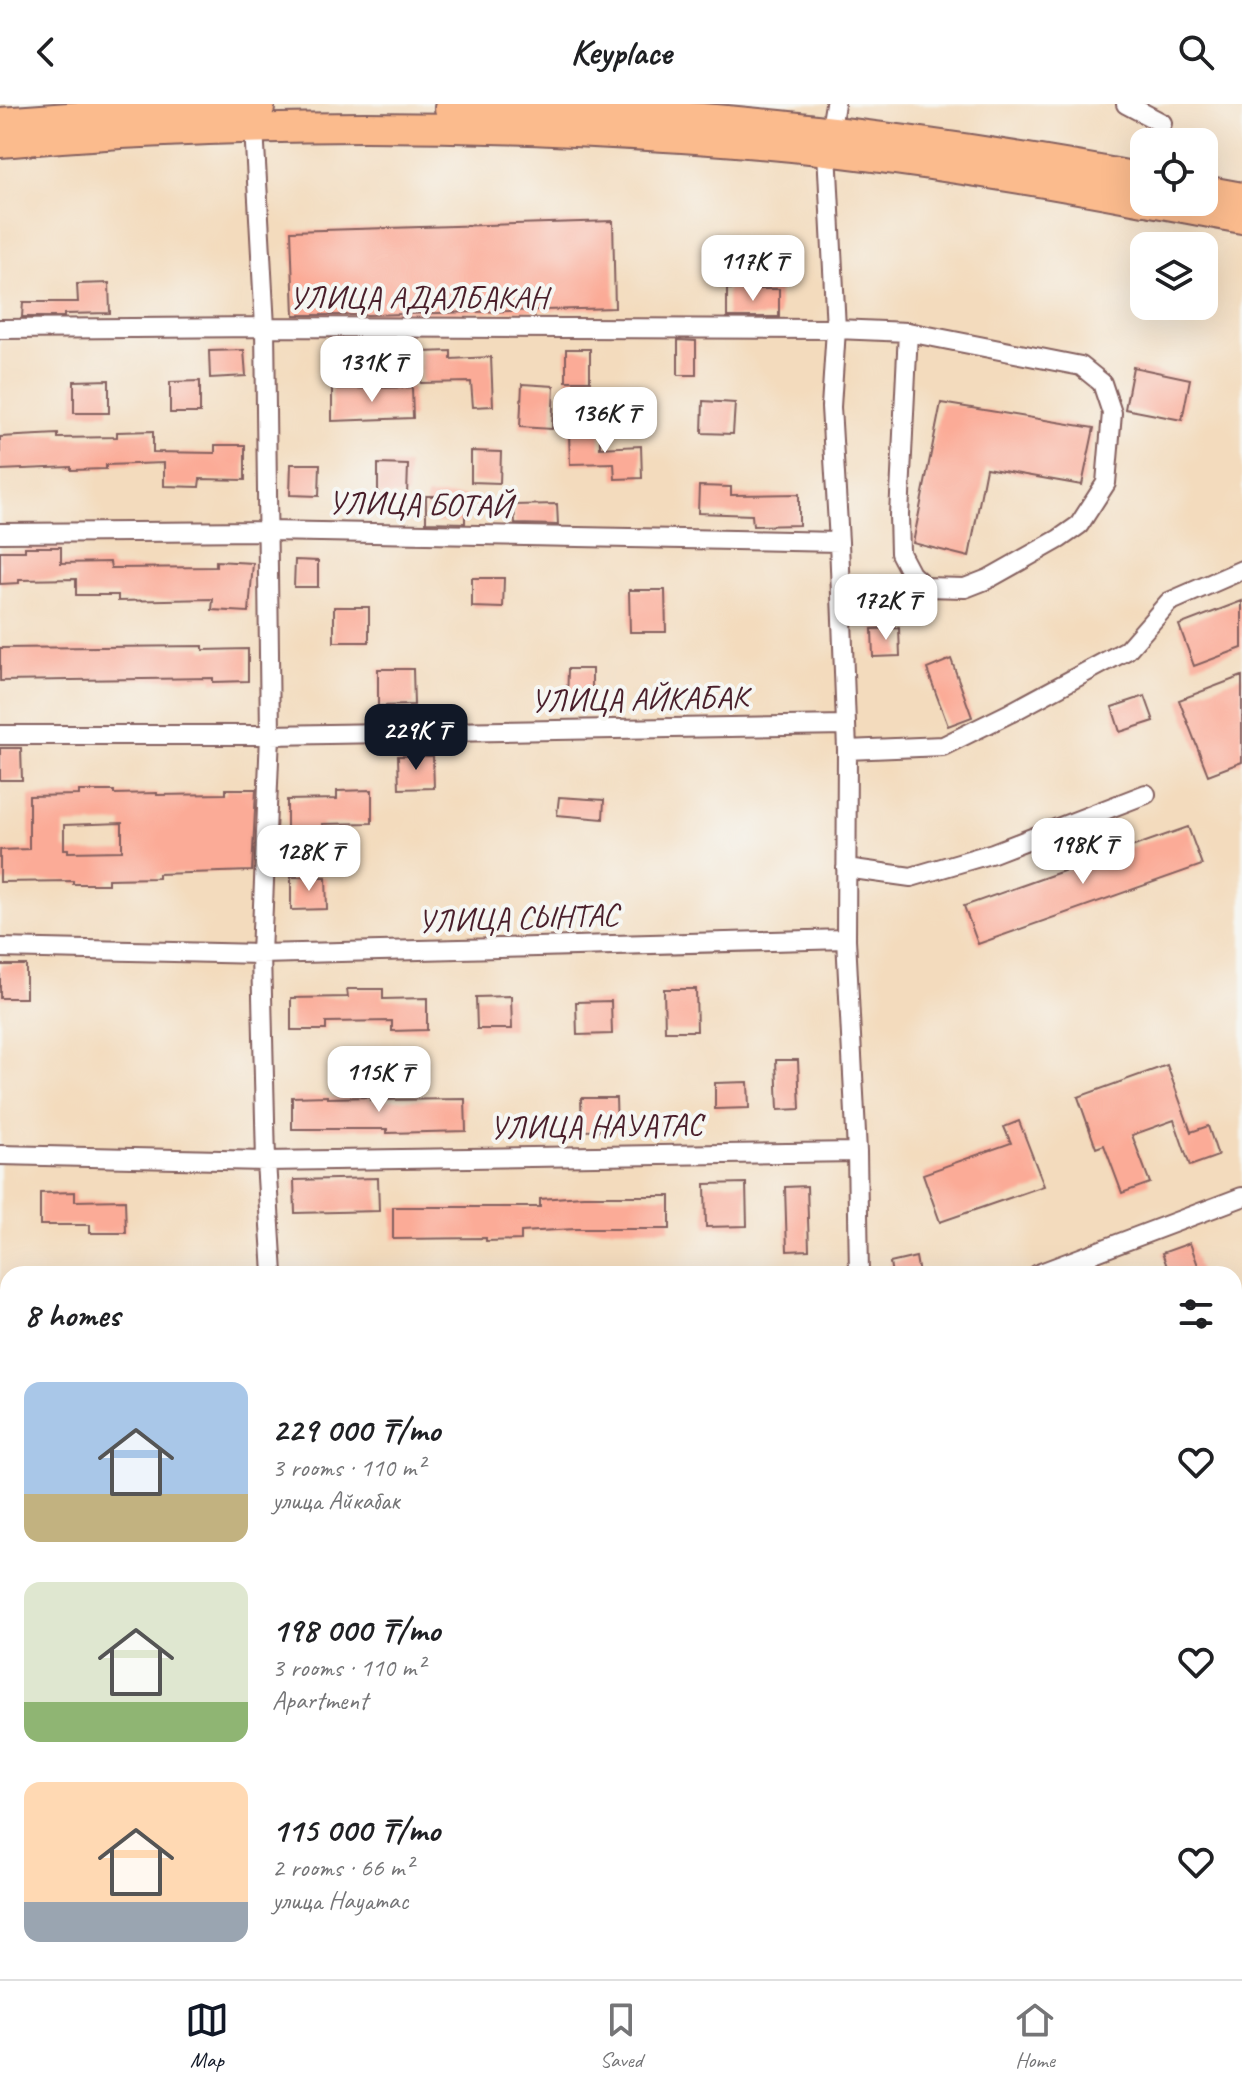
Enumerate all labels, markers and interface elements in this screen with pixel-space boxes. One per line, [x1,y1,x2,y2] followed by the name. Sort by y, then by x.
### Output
[570,29,672,75] text: Keyplace
[24,30,68,74] icon: back
[1174,30,1218,74] icon: search
[1130,128,1218,320] map controls
[1130,128,1218,216] button: locate
[1130,232,1218,320] button: layers
[688,235,818,303] pin: 117K ₸
[719,244,787,277] text: 117K ₸
[289,277,552,318] street label: УЛИЦА АДАЛБАКАН
[307,336,437,404] pin: 131K ₸
[338,345,406,378] text: 131K ₸
[540,387,670,455] pin: 136K ₸
[571,396,639,429] text: 136K ₸
[328,482,517,526] street label: УЛИЦА БОТАЙ
[821,574,951,642] pin: 172K ₸
[852,583,920,616] text: 172K ₸
[530,677,753,721] street label: УЛИЦА АЙКАБАК
[351,704,481,772] pin: 229K ₸
[383,713,449,746] text: 229K ₸
[1018,818,1148,886] pin: 198K ₸
[244,825,374,893] pin: 128K ₸
[1050,827,1116,860] text: 198K ₸
[275,834,343,867] text: 128K ₸
[417,894,623,942] street label: УЛИЦА СЫНТАС
[314,1046,444,1114] pin: 115K ₸
[346,1055,412,1088] text: 115K ₸
[489,1104,707,1148] street label: УЛИЦА НАУАТАС
[1174,1292,1218,1336] icon: filters
[24,1293,120,1336] text: 8 homes
[272,1408,440,1451] text: 229 000 ₸/mo
[88,1414,184,1510] icon: home
[1174,1440,1218,1484] icon: heart
[272,1451,424,1484] text: 3 rooms · 110 m²
[272,1484,400,1517] text: улица Айкабак
[272,1608,440,1651] text: 198 000 ₸/mo
[88,1614,184,1710] icon: home
[1174,1640,1218,1684] icon: heart
[272,1651,424,1684] text: 3 rooms · 110 m²
[272,1684,368,1717] text: Apartment
[272,1808,440,1851] text: 115 000 ₸/mo
[88,1814,184,1910] icon: home
[1174,1840,1218,1884] icon: heart
[272,1851,413,1884] text: 2 rooms · 66 m²
[272,1884,408,1917] text: улица Науатас
[185,1998,229,2074] tab: Map
[599,1998,643,2074] tab: Saved
[1013,1998,1057,2074] tab: Home

